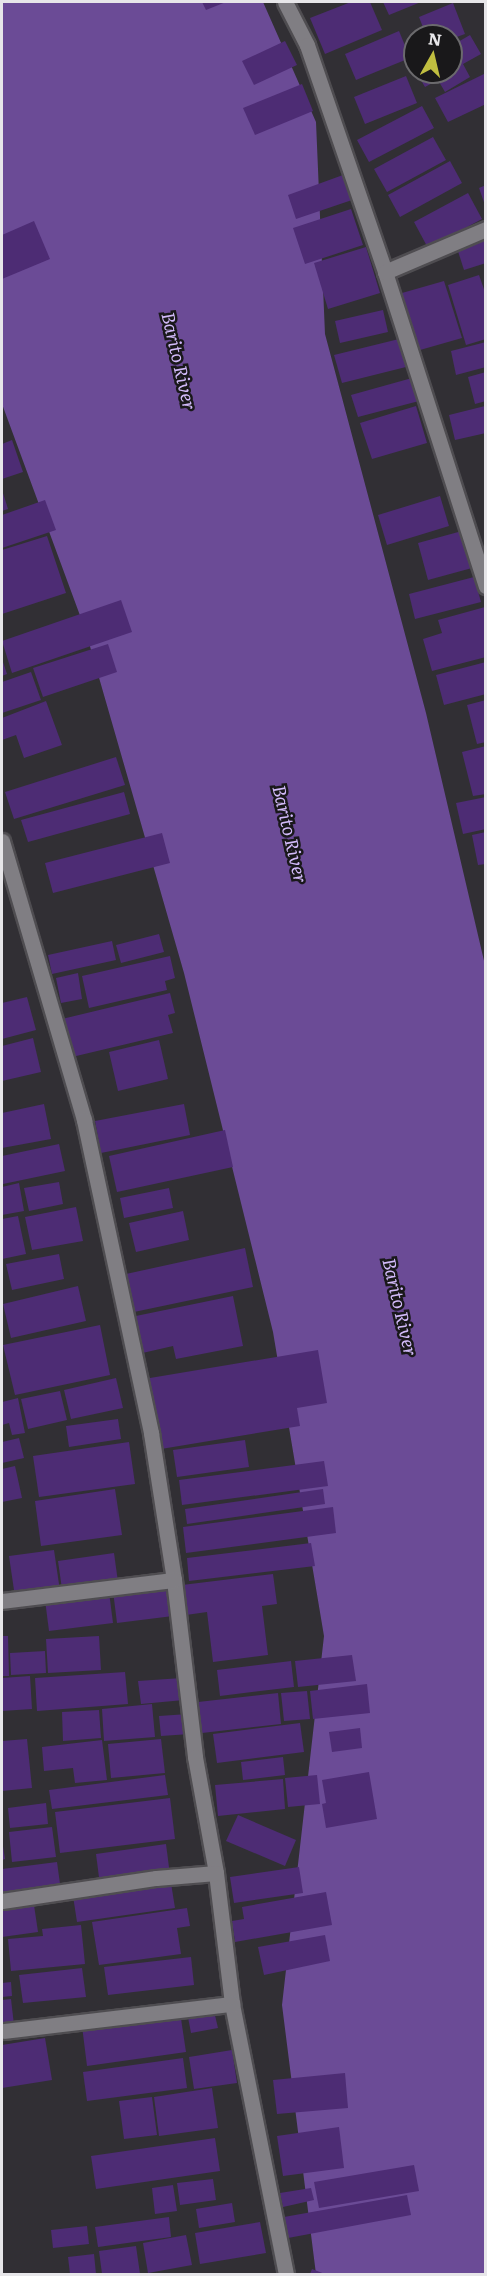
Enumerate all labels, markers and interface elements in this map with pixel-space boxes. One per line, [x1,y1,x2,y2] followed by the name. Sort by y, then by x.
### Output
[403,24,463,84] north arrow
[427,25,444,51] text: N
[157,310,201,412] water label: Barito River
[268,783,312,885] water label: Barito River
[378,1256,422,1358] water label: Barito River

